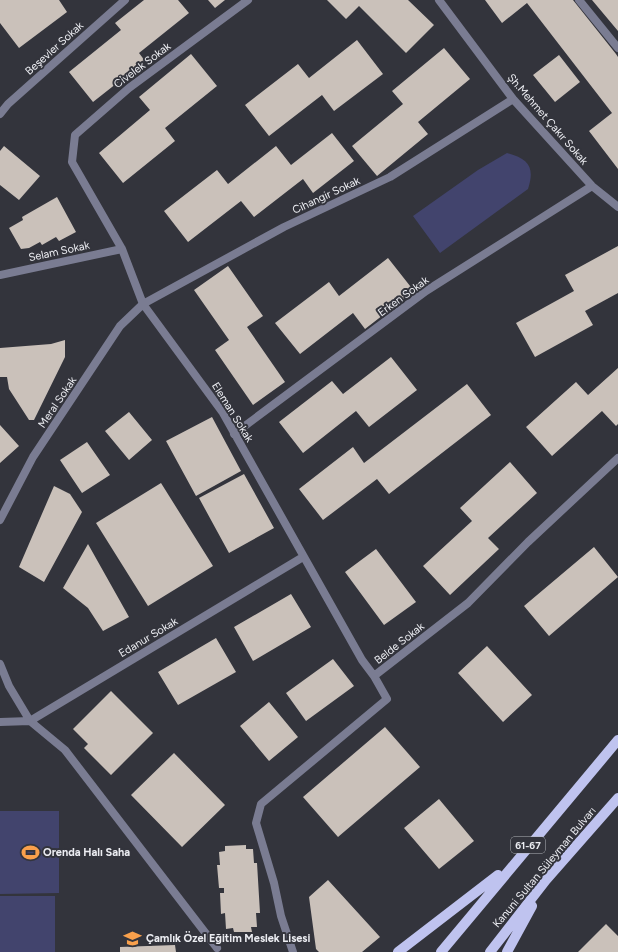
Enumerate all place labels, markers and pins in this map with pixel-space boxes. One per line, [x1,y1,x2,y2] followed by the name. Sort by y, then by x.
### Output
[20,842,40,862] sports icon: Orenda Halı Saha
[43,846,130,859] place label: Orenda Halı Saha
[123,928,143,948] school or university icon: Çamlık Özel Eğitim Meslek Lisesi
[146,931,310,945] place label: Çamlık Özel Eğitim Meslek Lisesi

